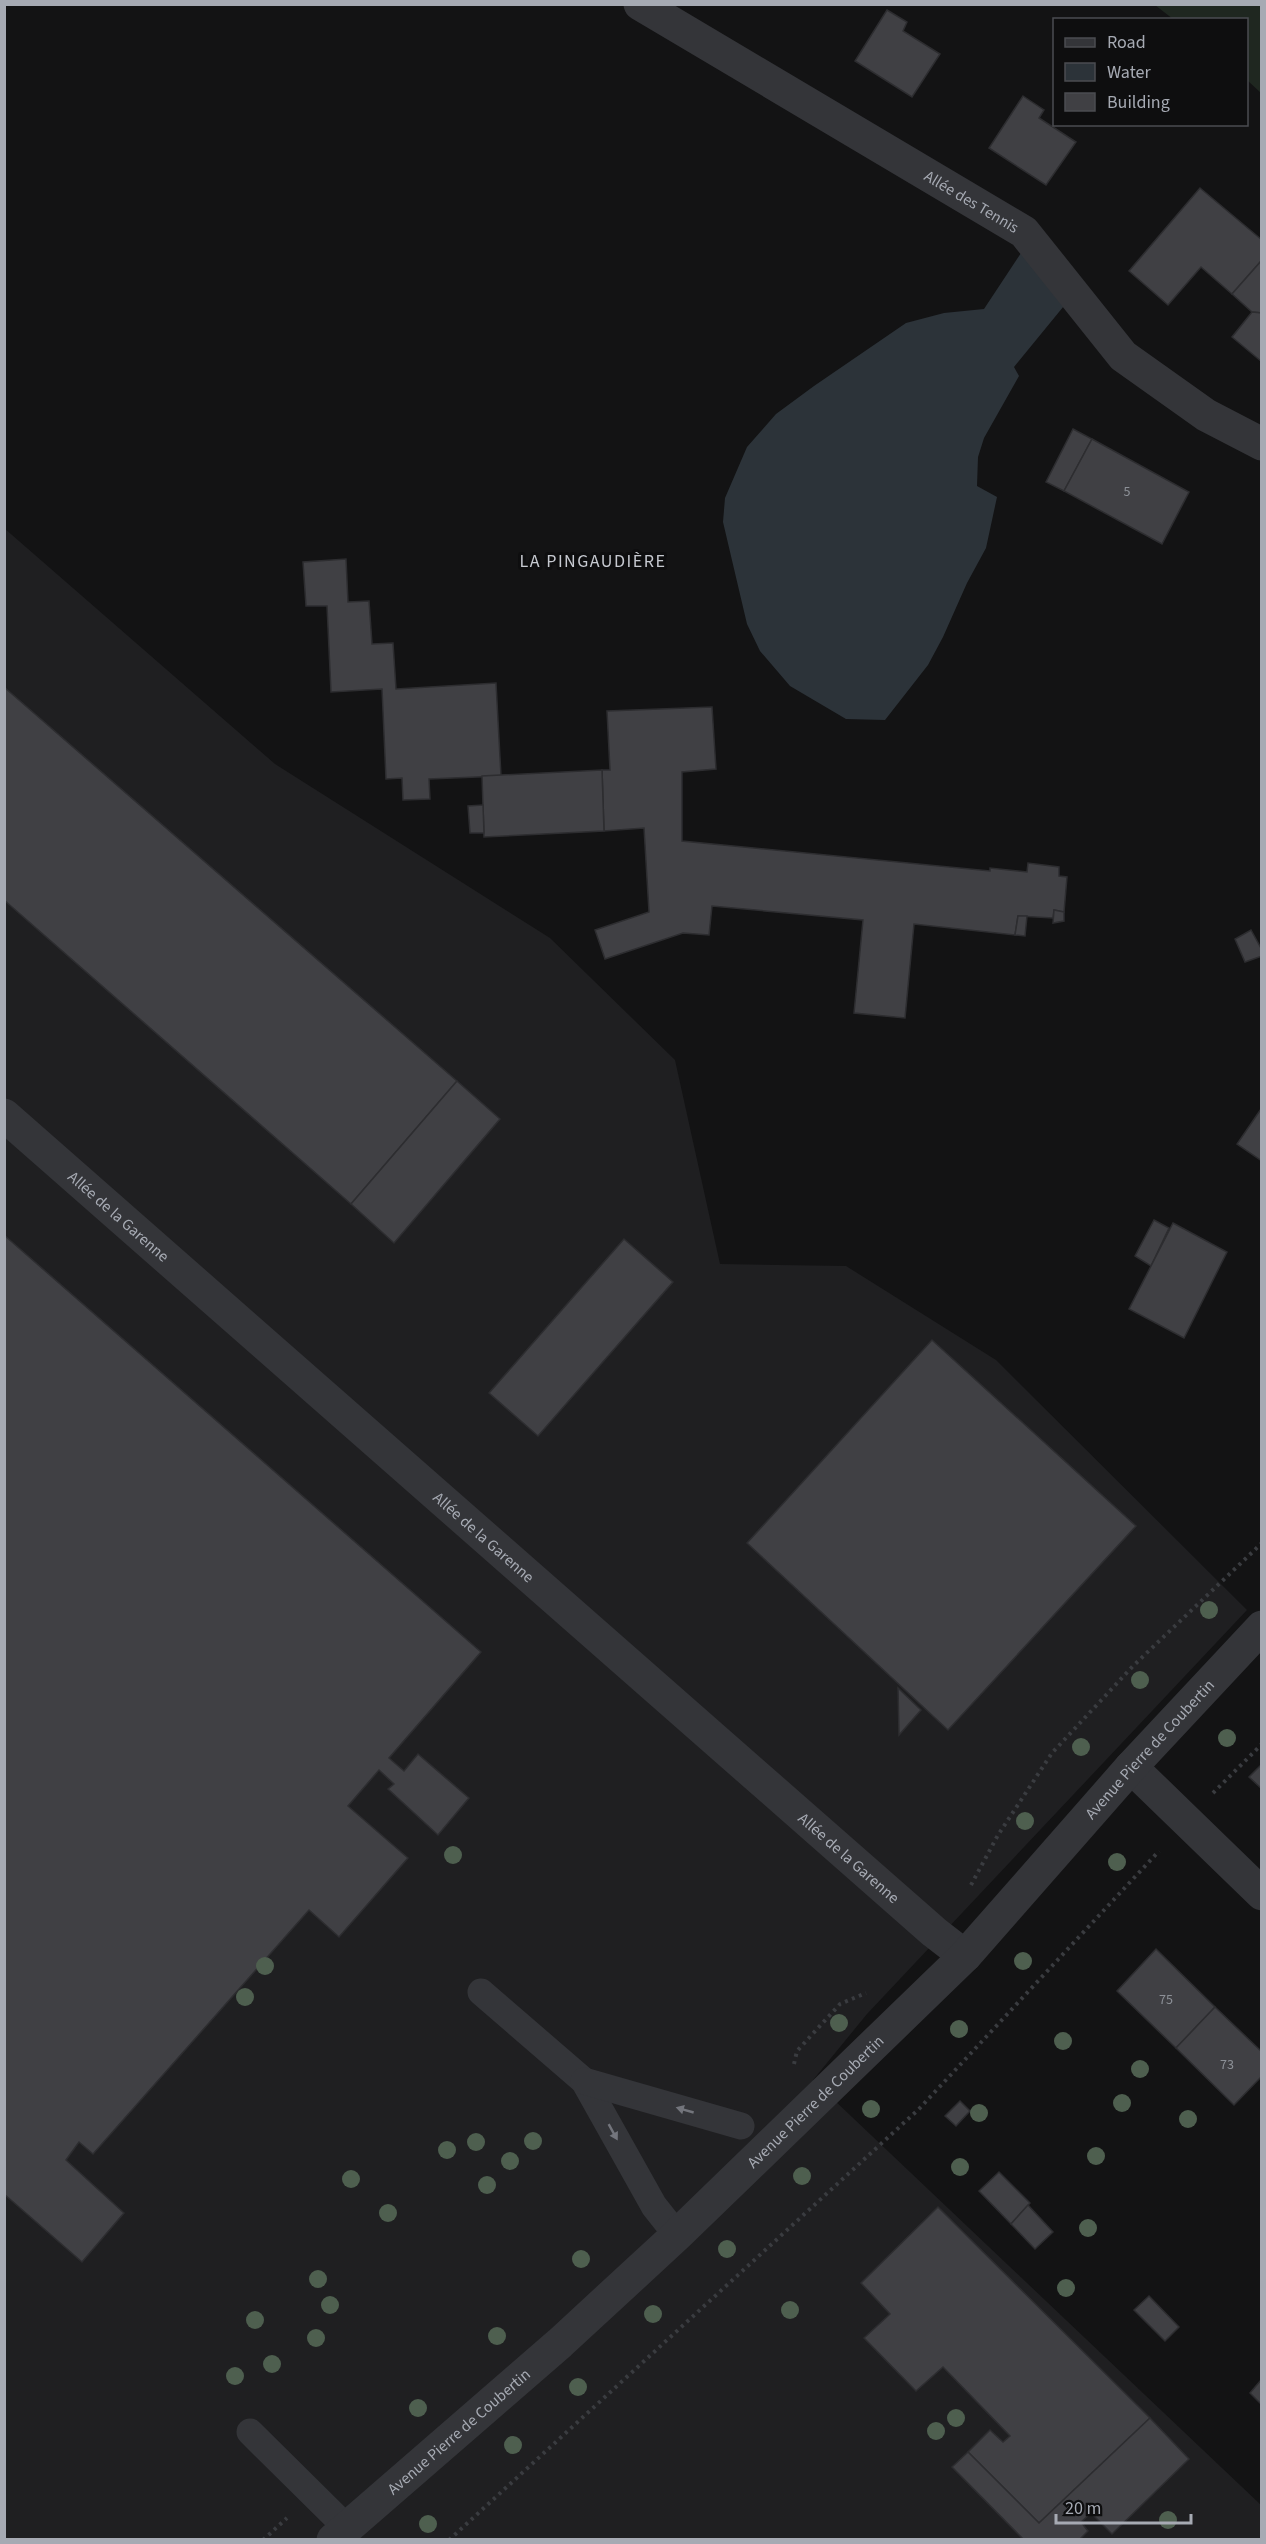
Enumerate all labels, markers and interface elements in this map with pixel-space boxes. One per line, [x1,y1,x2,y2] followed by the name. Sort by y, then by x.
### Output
[1053,18,1248,126] legend
[1107,30,1146,55] text: Road
[1107,60,1151,85] text: Water
[1107,90,1170,115] text: Building
[920,165,1023,239] street label: Allée des Tennis
[1124,482,1131,502] house number: 5
[520,549,666,574] district label: LA PINGAUDIÈRE
[63,1166,174,1267] street label: Allée de la Garenne
[428,1487,539,1588] street label: Allée de la Garenne
[1080,1675,1220,1824] street label: Avenue Pierre de Coubertin
[793,1808,904,1909] street label: Allée de la Garenne
[1159,1990,1173,2010] house number: 75
[742,2031,889,2173] street label: Avenue Pierre de Coubertin
[1220,2055,1234,2075] house number: 73
[676,2105,694,2114] one-way arrow
[608,2124,618,2141] one-way arrow
[383,2364,535,2500] street label: Avenue Pierre de Coubertin
[1056,2487,1191,2525] scale bar
[1065,2496,1101,2521] text: 20 m

